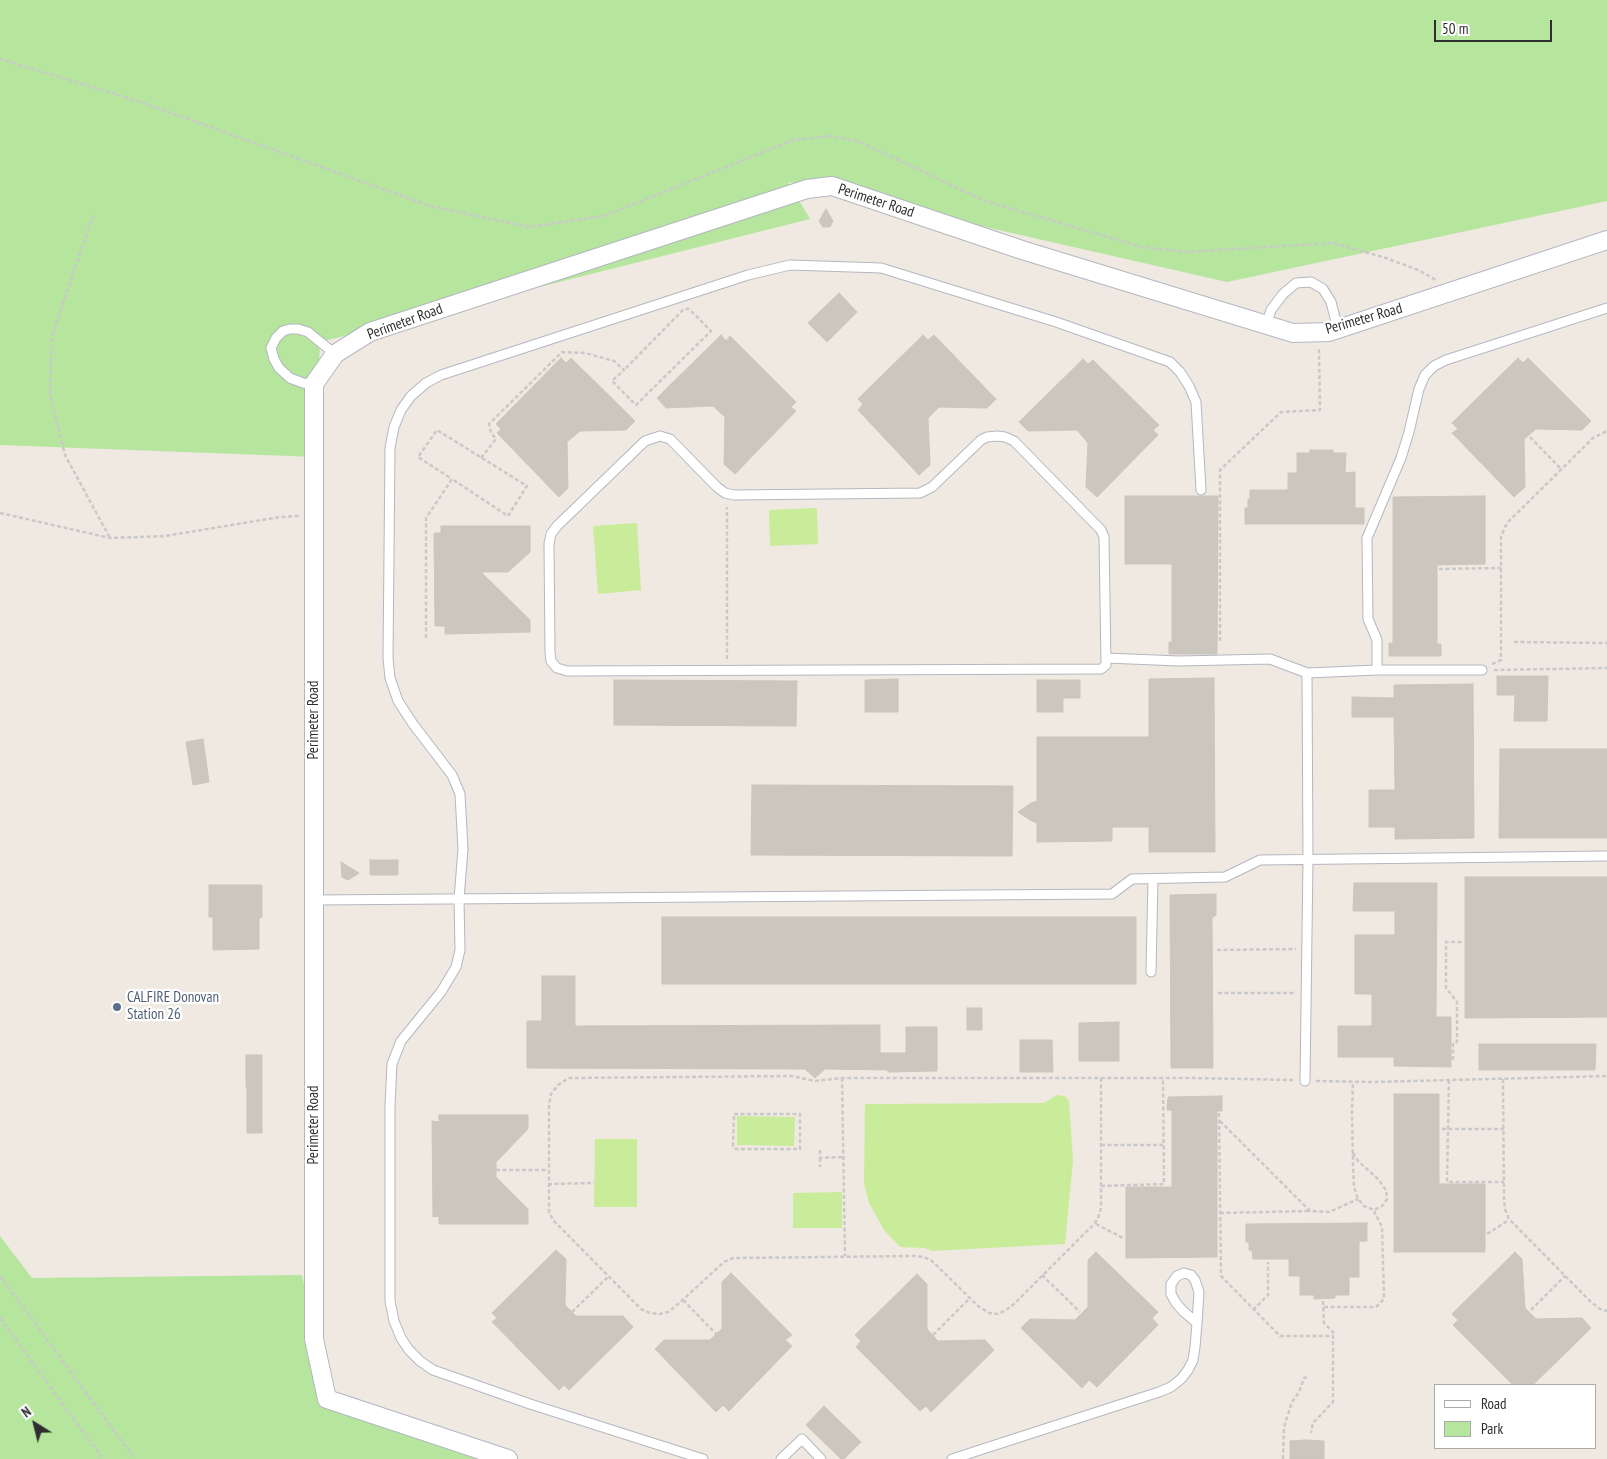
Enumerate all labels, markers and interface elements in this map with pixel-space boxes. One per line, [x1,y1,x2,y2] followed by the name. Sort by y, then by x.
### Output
[1437,10,1554,42] scale bar
[1442,19,1468,38] text: 50 m
[836,180,916,222] street label: Perimeter Road
[1324,299,1404,339] street label: Perimeter Road
[365,300,445,344] street label: Perimeter Road
[305,681,323,759] street label: Perimeter Road
[127,989,219,1024] place label: CALFIRE Donovan Station 26
[111,1001,123,1013] marker: CALFIRE Donovan Station 26
[305,1086,323,1164] street label: Perimeter Road
[1434,1384,1597,1449] legend
[1481,1394,1507,1413] text: Road
[10,1399,60,1449] north arrow
[18,1402,35,1421] text: N
[1481,1419,1503,1438] text: Park

